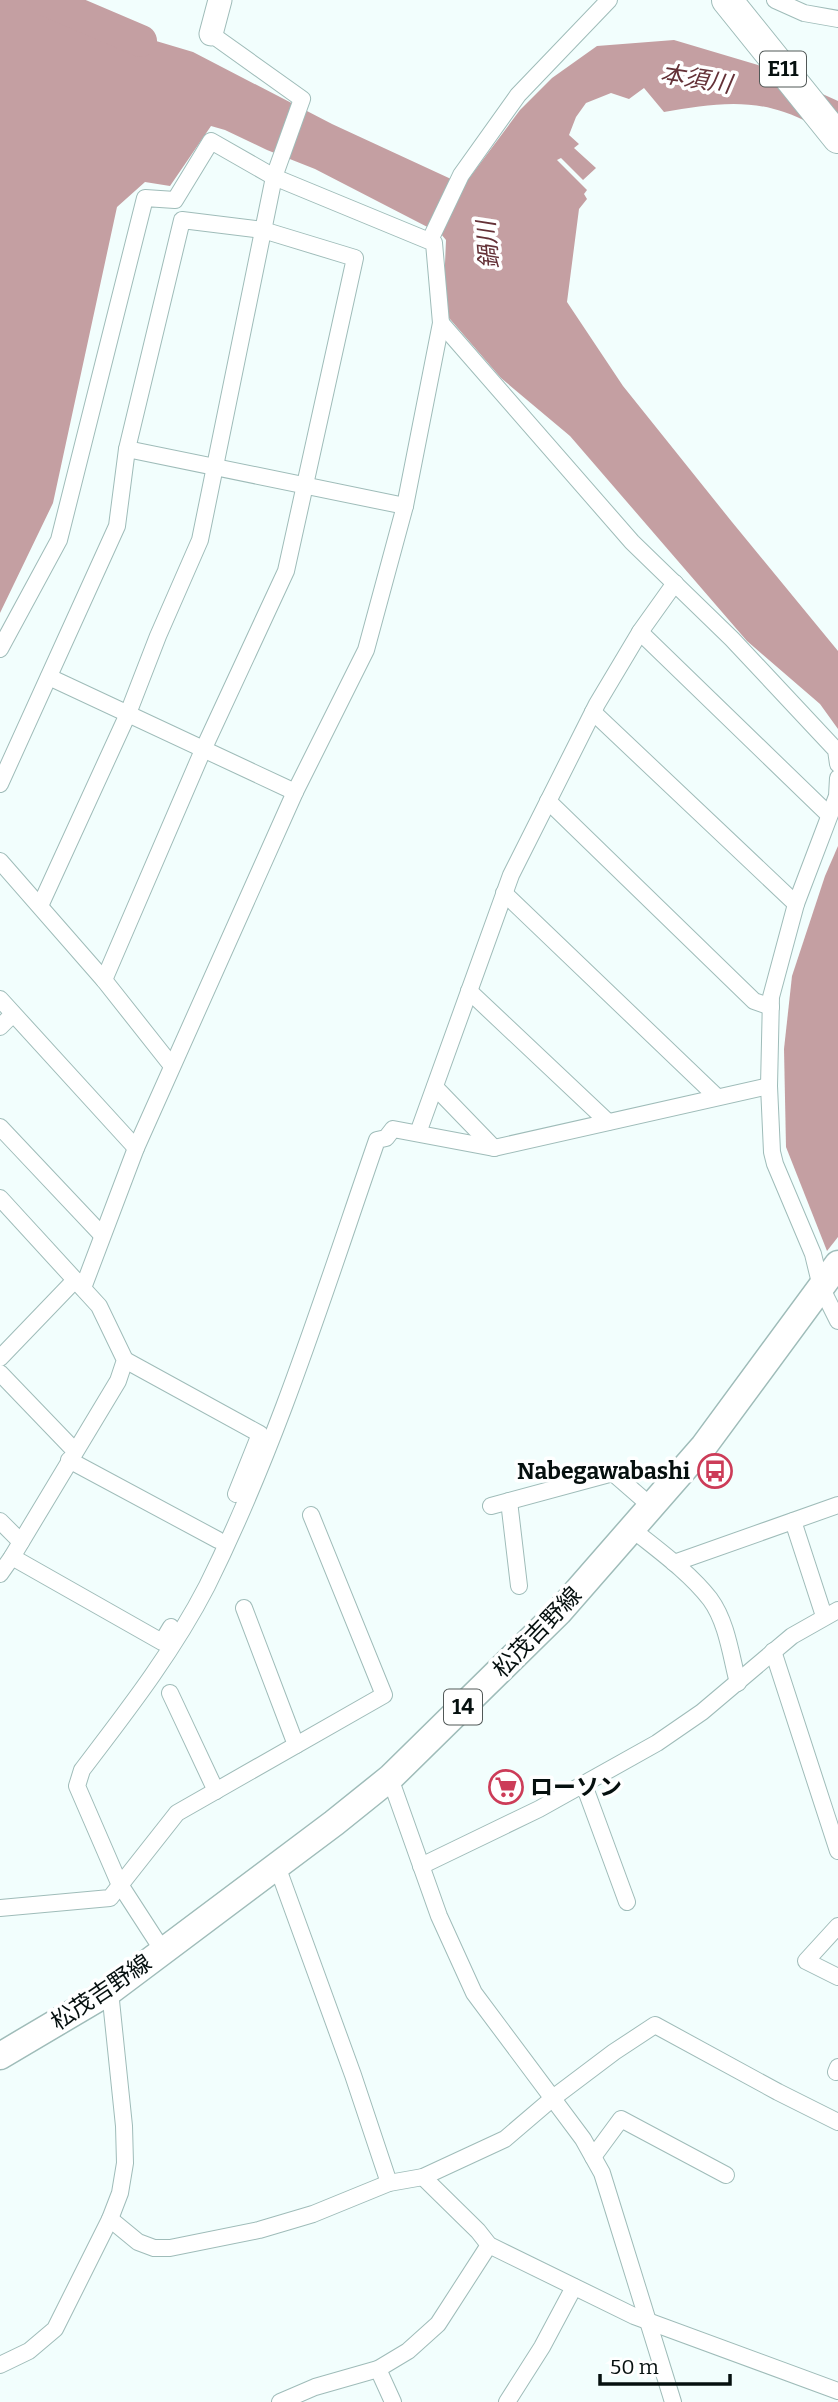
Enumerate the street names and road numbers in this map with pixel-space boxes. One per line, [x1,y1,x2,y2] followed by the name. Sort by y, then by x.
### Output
[760,52,806,86] road number: E11
[487,1581,587,1683] street label: 松茂吉野線
[444,1690,482,1724] road number: 14
[46,1948,156,2036] street label: 松茂吉野線

